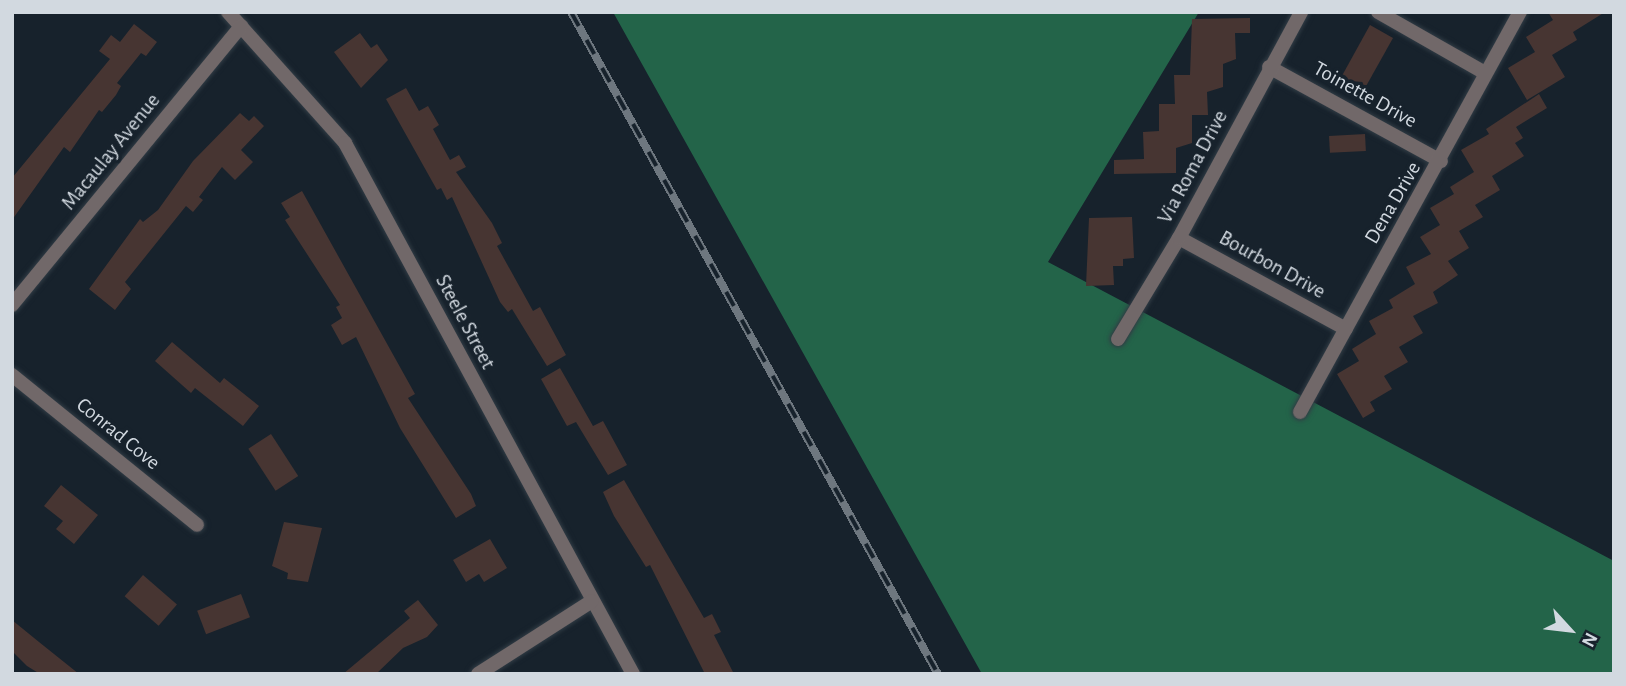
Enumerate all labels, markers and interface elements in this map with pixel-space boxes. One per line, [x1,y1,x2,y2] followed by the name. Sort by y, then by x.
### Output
[1309,56,1421,134] street label: Toinette Drive
[56,89,166,215] street label: Macaulay Avenue
[1153,106,1233,228] street label: Via Roma Drive
[1359,157,1427,249] street label: Dena Drive
[1214,225,1330,305] street label: Bourbon Drive
[430,270,500,374] street label: Steele Street
[71,393,165,475] street label: Conrad Cove
[1535,595,1605,665] north arrow
[1578,630,1601,650] text: N

